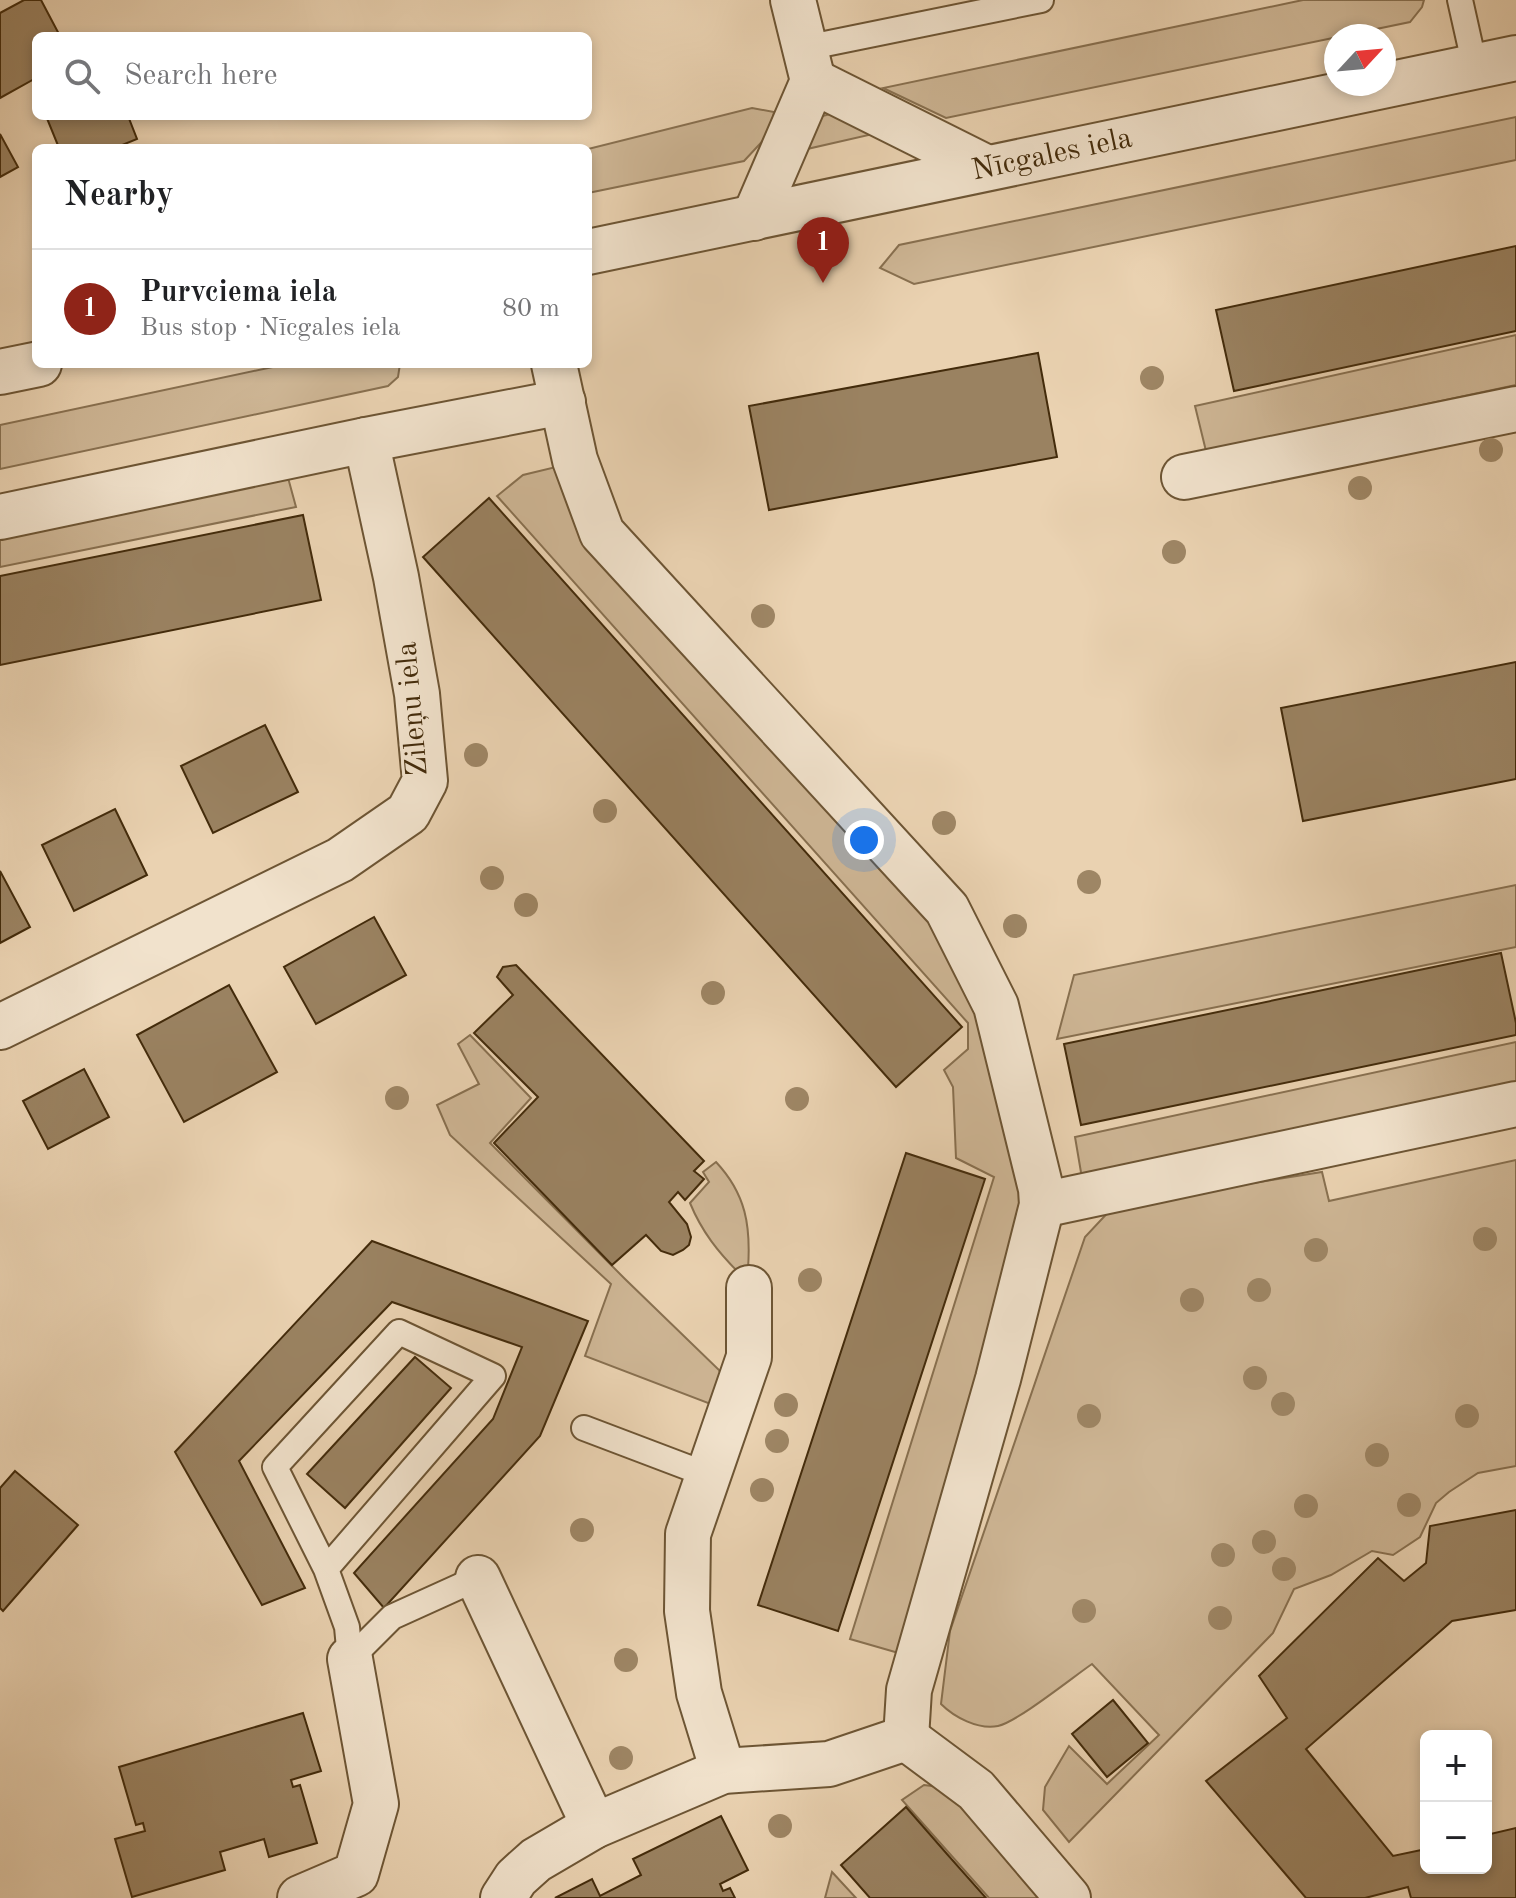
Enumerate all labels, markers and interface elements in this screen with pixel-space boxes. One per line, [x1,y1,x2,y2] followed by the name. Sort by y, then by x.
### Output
[1324,24,1396,96] north arrow
[32,32,592,120] search box
[60,54,104,98] icon: search
[124,61,278,91] text: Search here
[969,123,1135,187] street label: Nīcgales iela
[64,179,174,213] text: Nearby
[797,217,849,283] pin: 1
[140,278,337,308] text: Purvciema iela
[82,296,98,322] text: 1
[502,296,560,322] text: 80 m
[140,315,401,341] text: Bus stop · Nīcgales iela
[392,640,434,778] street label: Zileņu iela
[844,820,884,860] your location
[1420,1730,1492,1874] map controls
[1420,1730,1492,1802] button: +
[1420,1802,1492,1874] button: −

